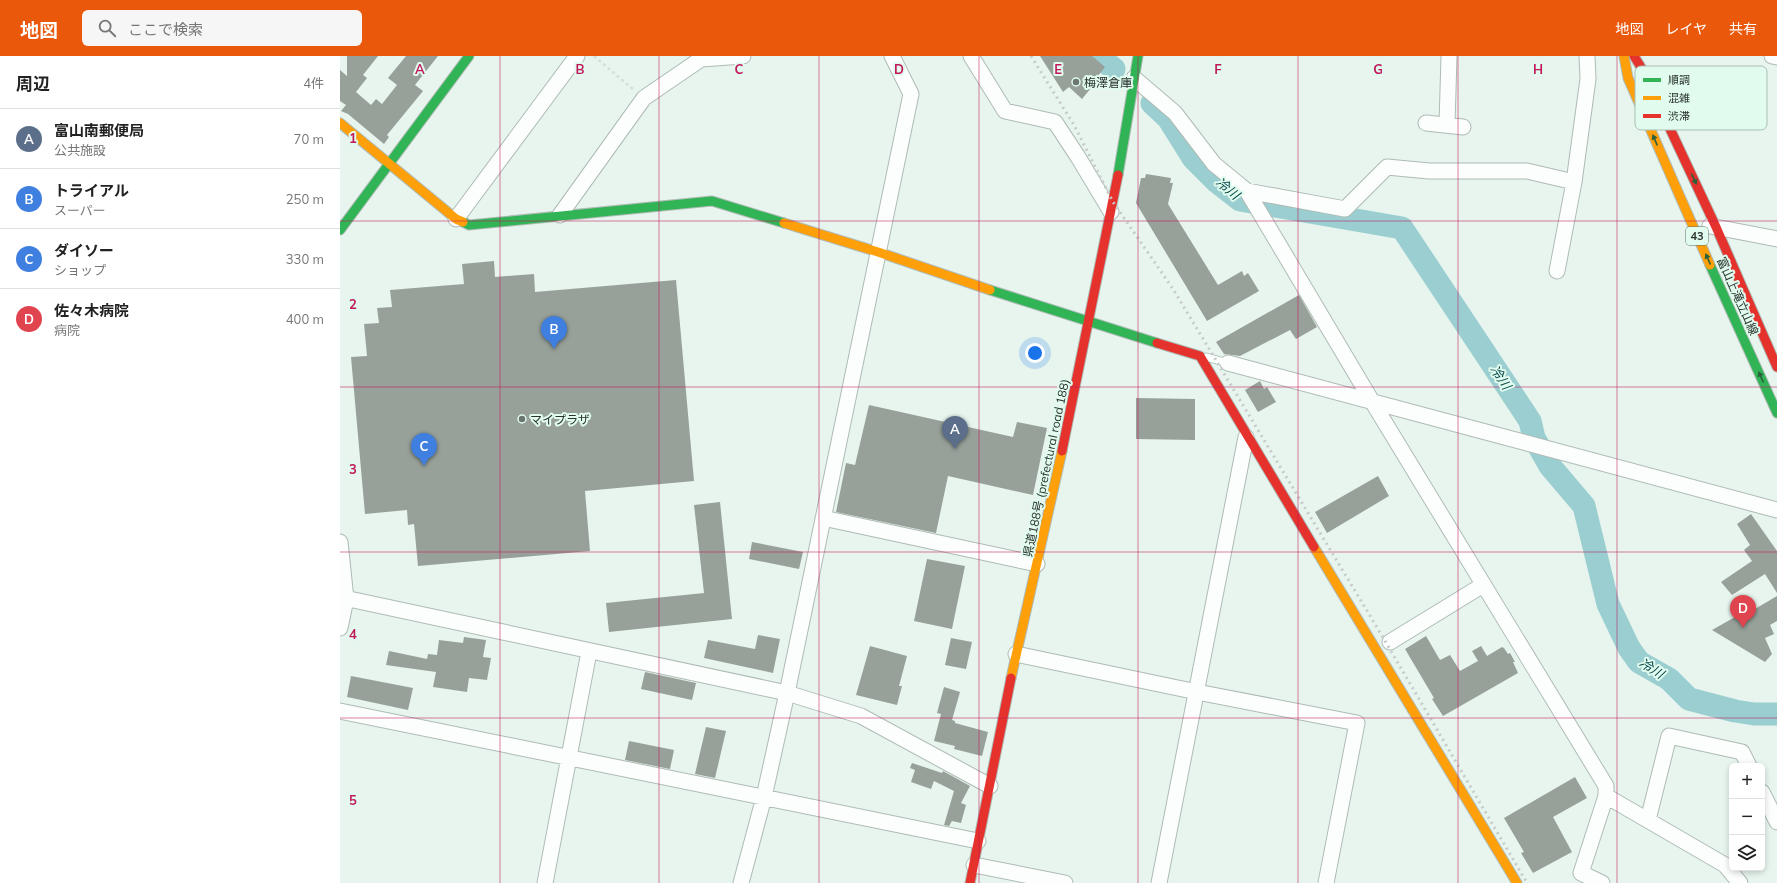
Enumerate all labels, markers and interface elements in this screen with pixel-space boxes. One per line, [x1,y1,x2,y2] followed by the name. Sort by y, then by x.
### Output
[82,10,362,46] search box
[96,17,118,39] icon: search
[20,18,58,42] text: 地図
[128,20,203,39] text: ここで検索
[1615,20,1643,38] text: 地図
[1665,20,1707,38] text: レイヤ
[1729,20,1757,38] text: 共有
[415,61,425,77] text: A
[576,61,585,77] text: B
[735,61,744,77] text: C
[894,61,904,77] text: D
[1054,61,1062,77] text: E
[1214,61,1222,77] text: F
[1373,61,1383,77] text: G
[1533,61,1543,77] text: H
[1635,66,1767,130] legend
[16,73,50,94] text: 周辺
[1668,73,1690,87] text: 順調
[303,75,324,91] text: 4件
[1084,75,1132,90] place label: 梅澤倉庫
[1071,77,1081,87] marker: 梅澤倉庫
[1668,91,1690,105] text: 混雑
[1668,109,1690,123] text: 渋滞
[54,121,144,140] text: 富山南郵便局
[349,130,357,146] text: 1
[24,131,34,147] text: A
[294,131,324,147] text: 70 m
[1652,133,1658,145] one-way arrow
[54,142,106,158] text: 公共施設
[1213,174,1245,204] water label: 冷川
[1691,174,1697,185] one-way arrow
[54,181,129,200] text: トライアル
[25,191,33,207] text: B
[286,191,324,207] text: 250 m
[54,202,106,218] text: スーパー
[1686,227,1708,245] road number: 43
[54,241,114,260] text: ダイソー
[25,251,33,267] text: C
[286,251,324,267] text: 330 m
[1704,252,1710,264] one-way arrow
[1714,255,1762,337] street label: 富山上滝立山線
[54,262,106,278] text: ショップ
[349,296,357,312] text: 2
[54,301,129,320] text: 佐々木病院
[24,311,34,327] text: D
[286,311,324,327] text: 400 m
[541,316,567,349] pin: B
[54,322,80,338] text: 病院
[1025,343,1045,363] your location
[1487,362,1516,394] water label: 冷川
[1758,372,1764,383] one-way arrow
[1020,378,1072,558] street label: 県道188号 (prefectural road 188)
[530,412,590,427] place label: マイプラザ
[517,414,527,424] marker: マイプラザ
[942,416,968,449] pin: A
[411,433,437,466] pin: C
[349,461,357,477] text: 3
[1730,595,1756,628] pin: D
[349,626,357,642] text: 4
[1637,654,1669,683] water label: 冷川
[1729,763,1765,871] map controls
[1729,763,1765,799] button: +
[349,792,357,808] text: 5
[1729,799,1765,835] button: −
[1729,835,1765,871] button: layers

